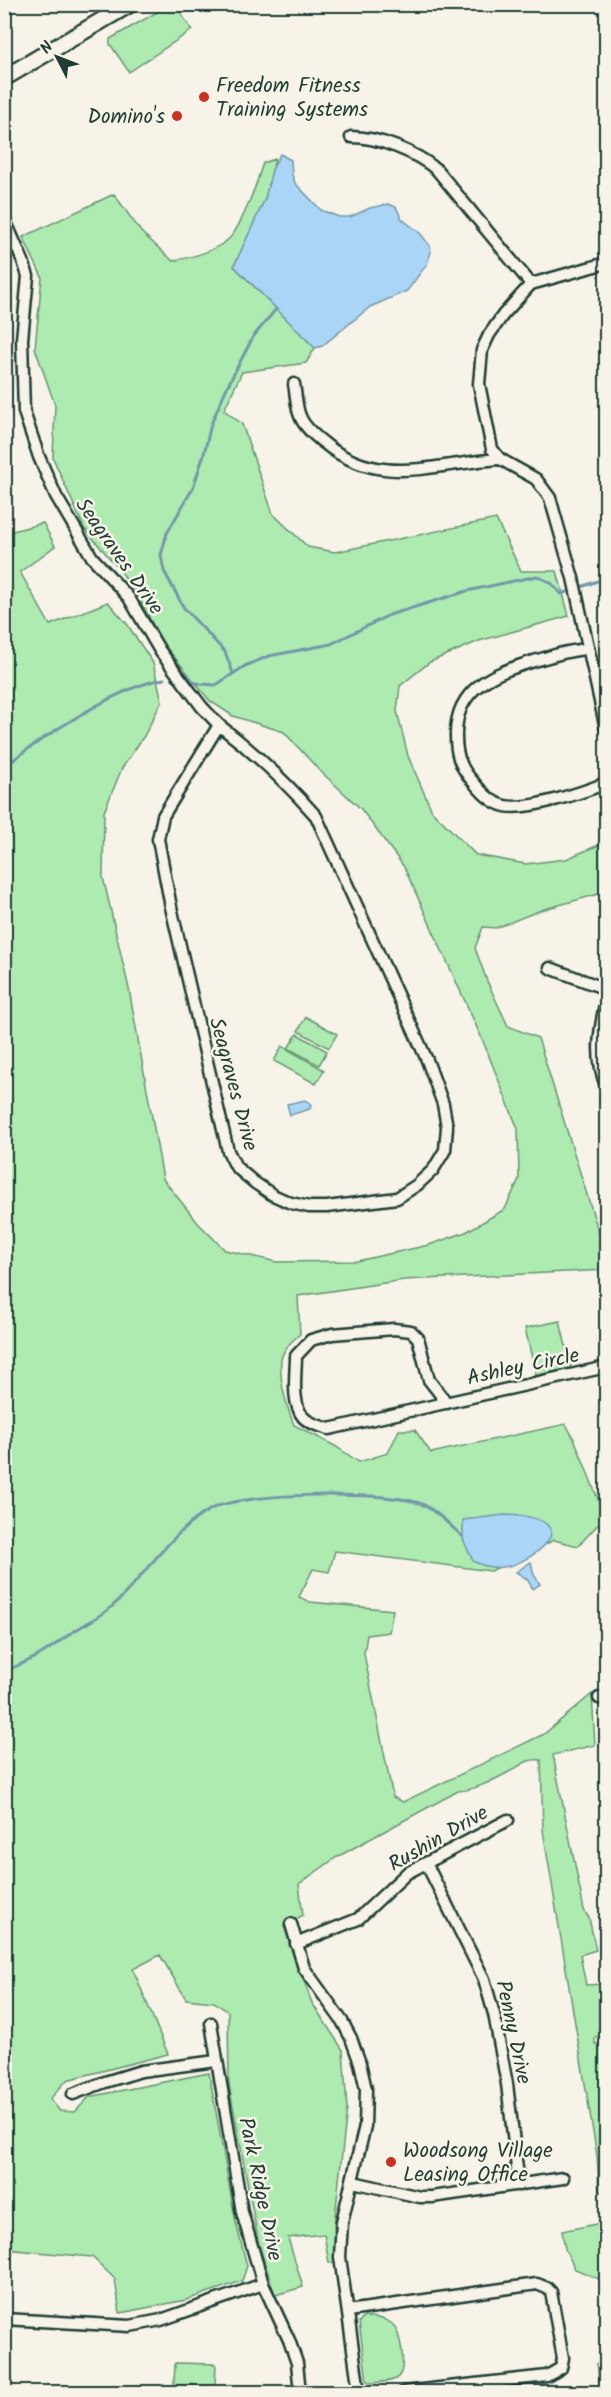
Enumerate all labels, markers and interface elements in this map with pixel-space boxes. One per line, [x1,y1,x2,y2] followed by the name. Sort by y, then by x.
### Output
[27,27,87,87] north arrow
[34,36,60,60] text: N
[216,70,368,127] place label: Freedom Fitness Training Systems
[197,90,211,104] marker: Freedom Fitness Training Systems
[88,101,165,134] place label: Domino's
[170,109,184,123] marker: Domino's
[66,491,172,623] street label: Seagraves Drive
[199,1014,266,1155] street label: Seagraves Drive
[464,1339,583,1395] street label: Ashley Circle
[382,1797,496,1881] street label: Rushin Drive
[485,1977,540,2088] street label: Penny Drive
[228,2115,291,2265] street label: Park Ridge Drive
[403,2135,553,2192] place label: Woodsong Village Leasing Office
[384,2155,398,2169] marker: Woodsong Village Leasing Office

